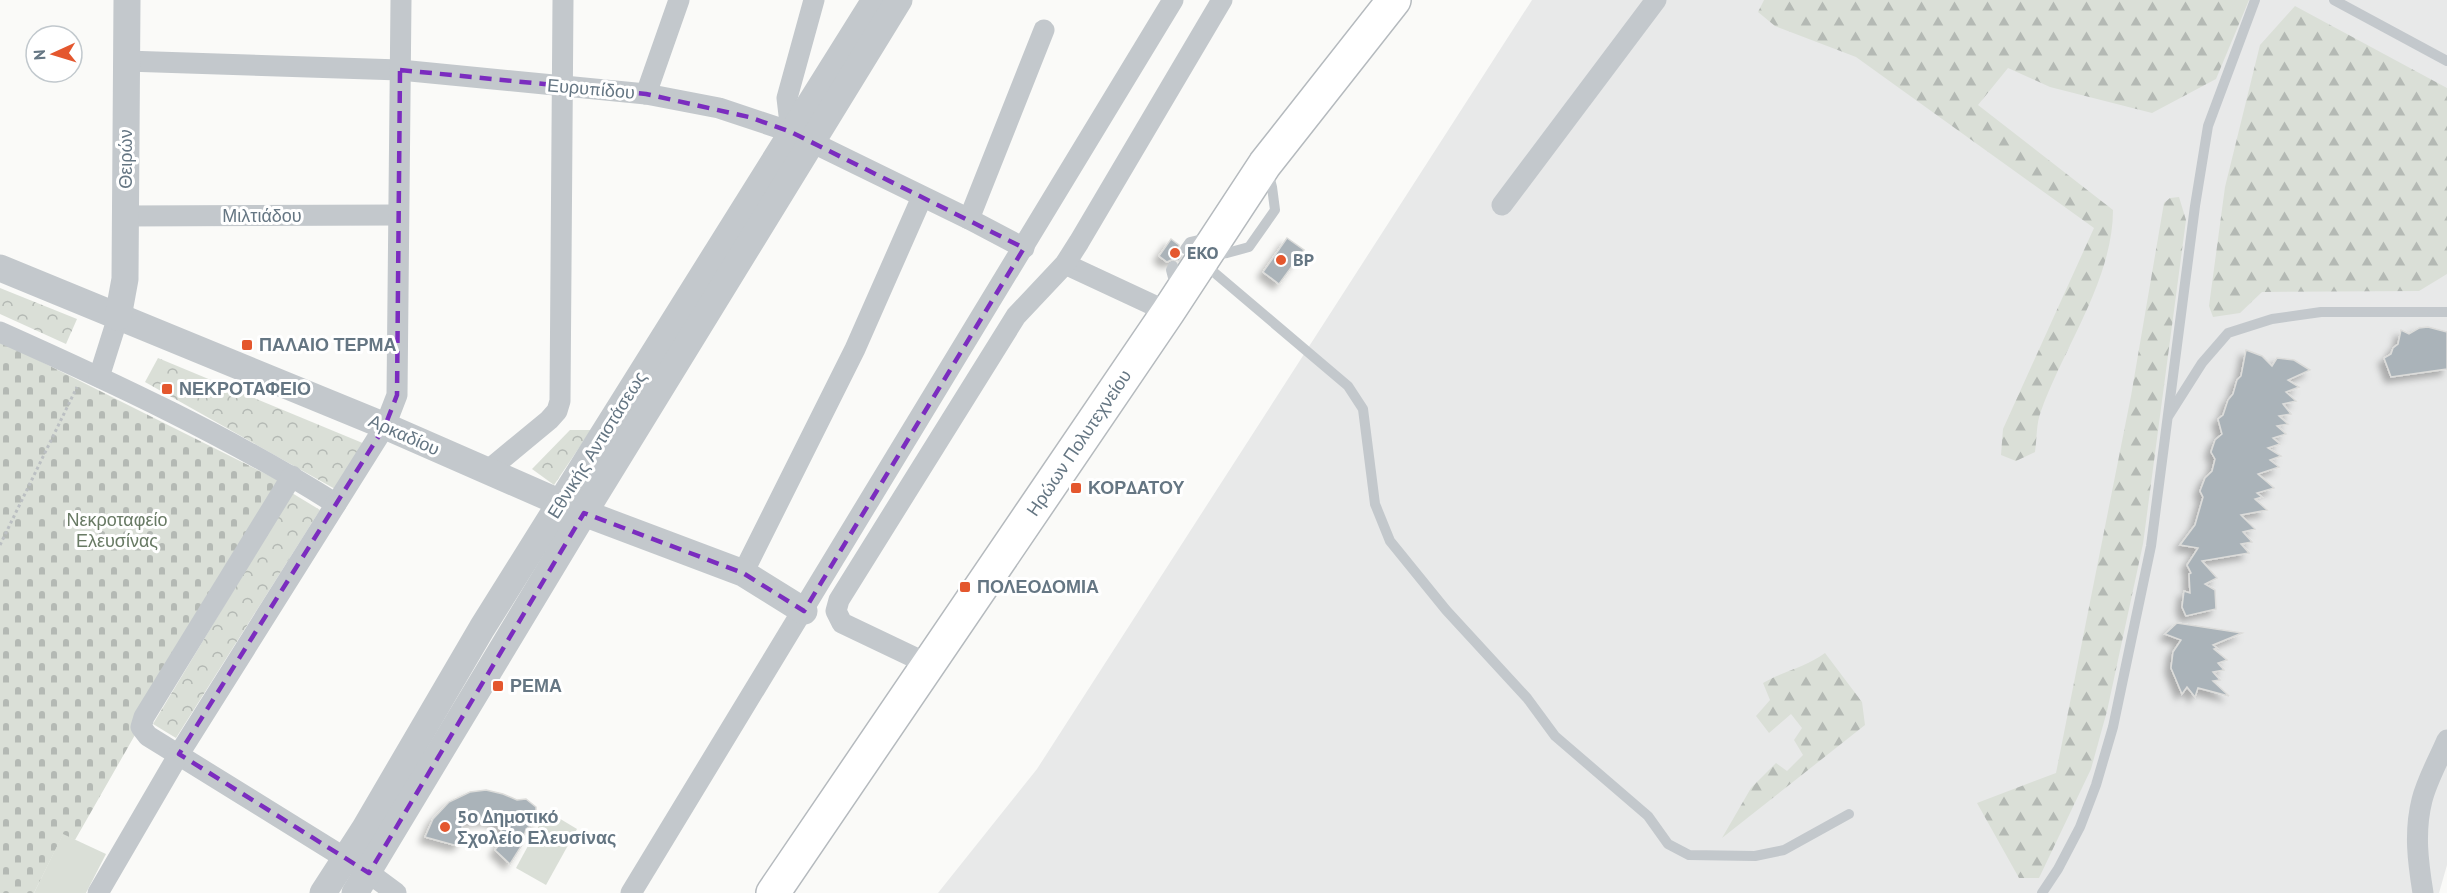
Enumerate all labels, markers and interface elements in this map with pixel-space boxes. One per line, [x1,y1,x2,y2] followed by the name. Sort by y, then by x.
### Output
[24,24,84,84] north arrow
[29,49,49,61] text: N
[546,73,636,104] street label: Ευρυπίδου
[114,129,137,189] street label: Θειρών
[222,204,302,227] street label: Μιλτιάδου
[1187,241,1219,264] place label: EKO
[1168,246,1182,260] marker: EKO
[1293,248,1314,271] place label: BP
[1274,253,1288,267] marker: BP
[259,333,397,356] place label: ΠΑΛΑΙΟ ΤΕΡΜΑ
[240,338,254,352] marker: ΠΑΛΑΙΟ ΤΕΡΜΑ
[1021,365,1136,520] street label: Ηρώων Πολυτεχνείου
[542,366,651,523] street label: Εθνικής Αντιστάσεως
[179,377,311,400] place label: ΝΕΚΡΟΤΑΦΕΙΟ
[160,382,174,396] marker: ΝΕΚΡΟΤΑΦΕΙΟ
[365,409,443,460] street label: Αρκαδίου
[1088,476,1184,499] place label: ΚΟΡΔΑΤΟΥ
[1069,481,1083,495] marker: ΚΟΡΔΑΤΟΥ
[67,508,168,552] park label: Νεκροταφείο Ελευσίνας
[977,575,1099,598] place label: ΠΟΛΕΟΔΟΜΙΑ
[958,580,972,594] marker: ΠΟΛΕΟΔΟΜΙΑ
[510,674,562,697] place label: ΡΕΜΑ
[491,679,505,693] marker: ΡΕΜΑ
[457,805,616,849] place label: 5ο Δημοτικό Σχολείο Ελευσίνας
[438,820,452,834] marker: 5ο Δημοτικό Σχολείο Ελευσίνας

